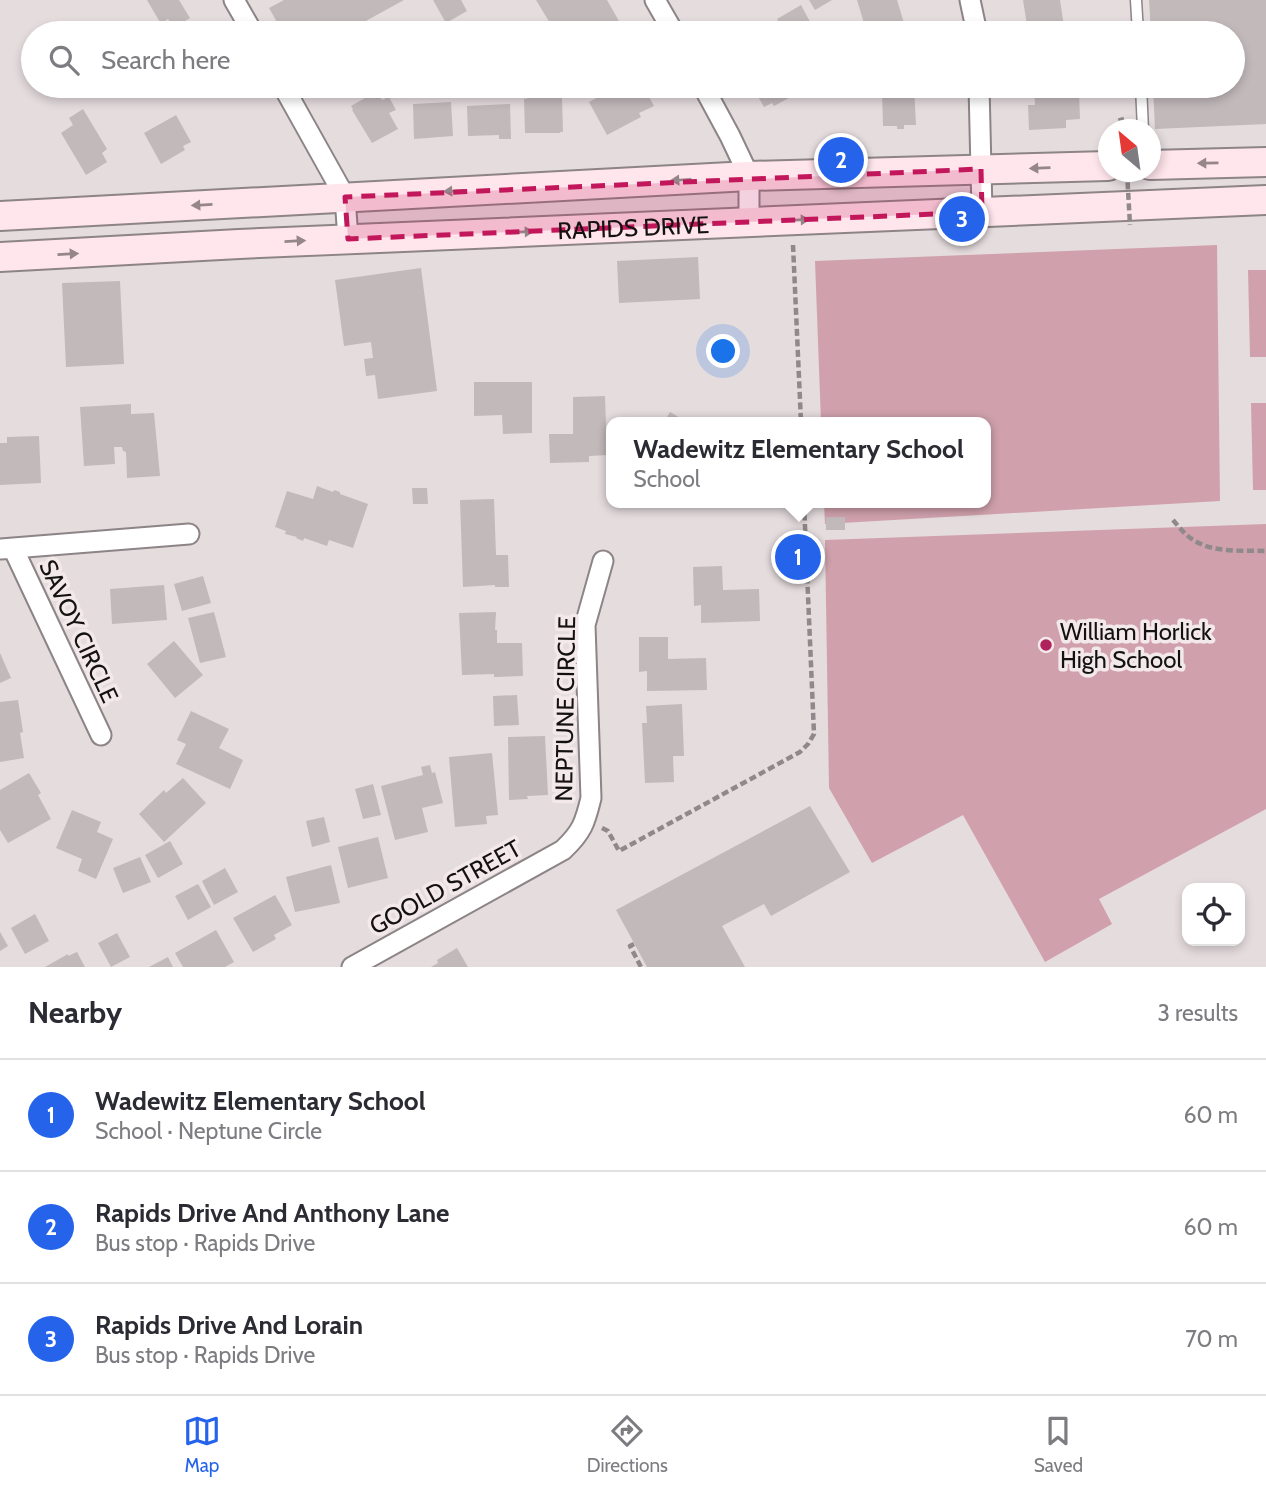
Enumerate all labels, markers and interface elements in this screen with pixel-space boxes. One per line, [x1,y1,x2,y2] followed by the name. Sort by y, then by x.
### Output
[21,21,1245,98] search box
[45,41,83,79] icon: search
[101,44,230,76] text: Search here
[1098,119,1161,182] north arrow
[818,134,864,186] pin: 2
[1197,158,1219,169] one-way arrow
[1029,162,1051,173] one-way arrow
[670,174,692,185] one-way arrow
[443,186,465,197] one-way arrow
[939,193,985,245] pin: 3
[191,200,213,211] one-way arrow
[557,209,710,245] street label: RAPIDS DRIVE
[788,214,810,225] one-way arrow
[512,226,534,237] one-way arrow
[285,236,307,247] one-way arrow
[57,248,79,259] one-way arrow
[706,334,740,368] your location
[606,417,991,508] popup
[633,433,964,465] text: Wadewitz Elementary School
[633,465,700,493] text: School
[775,531,821,583] pin: 1
[33,555,125,707] street label: SAVOY CIRCLE
[549,616,581,802] street label: NEPTUNE CIRCLE
[1060,617,1212,674] place label: William Horlick High School
[1038,637,1054,653] marker: William Horlick High School
[364,833,526,941] street label: GOOLD STREET
[1182,883,1245,946] map controls
[1182,883,1245,946] button: locate
[28,994,122,1031] text: Nearby
[1157,999,1238,1027] text: 3 results
[95,1085,426,1117] text: Wadewitz Elementary School
[47,1101,55,1129] text: 1
[1184,1101,1238,1129] text: 60 m
[95,1117,322,1145] text: School · Neptune Circle
[95,1197,449,1229] text: Rapids Drive And Anthony Lane
[45,1213,57,1241] text: 2
[1184,1213,1238,1241] text: 60 m
[95,1229,315,1257] text: Bus stop · Rapids Drive
[95,1309,363,1341] text: Rapids Drive And Lorain
[45,1325,57,1353] text: 3
[1185,1325,1238,1353] text: 70 m
[95,1341,315,1369] text: Bus stop · Rapids Drive
[183,1412,221,1477] tab: Map
[587,1412,668,1477] tab: Directions
[1034,1412,1083,1477] tab: Saved

